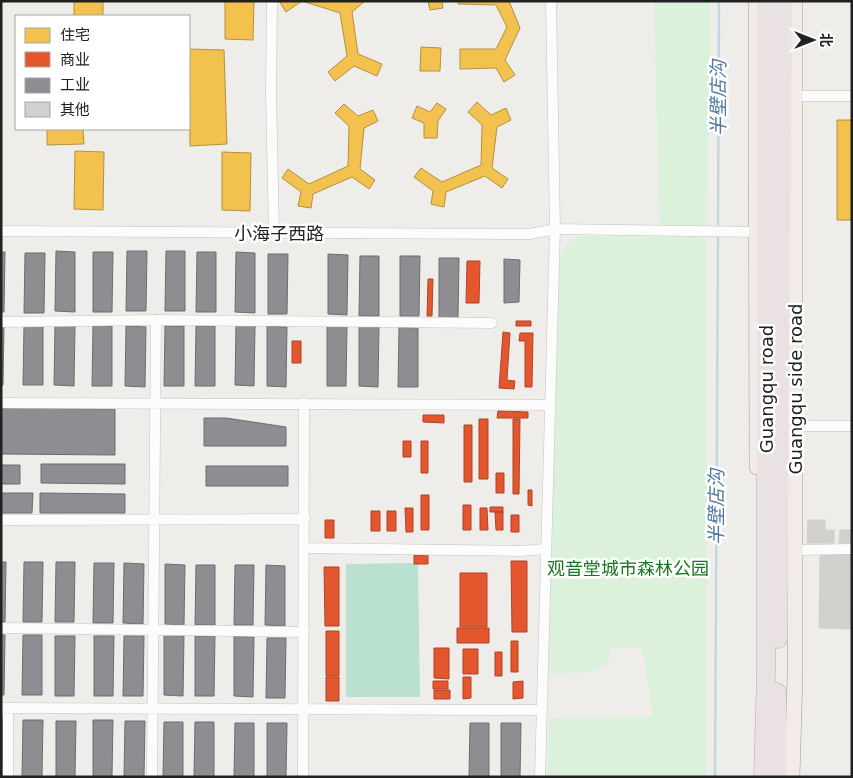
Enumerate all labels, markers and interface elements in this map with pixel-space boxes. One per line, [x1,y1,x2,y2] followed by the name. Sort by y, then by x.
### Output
[15,15,190,130] legend
[788,15,838,65] north arrow
[60,26,90,44] text: 住宅
[818,33,834,47] text: 北
[60,51,90,69] text: 商业
[707,58,729,136] water label: 半壁店沟
[60,76,90,94] text: 工业
[60,101,90,119] text: 其他
[234,223,324,244] street label: 小海子西路
[785,304,806,474] street label: Guangqu side road
[756,325,777,453] street label: Guangqu road
[705,467,727,545] water label: 半壁店沟
[547,558,709,579] park label: 观音堂城市森林公园

